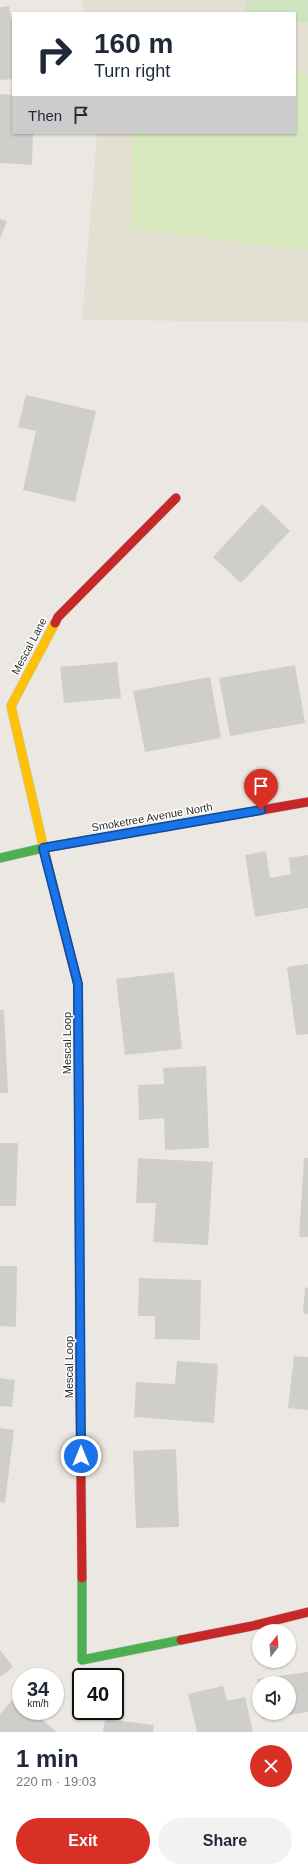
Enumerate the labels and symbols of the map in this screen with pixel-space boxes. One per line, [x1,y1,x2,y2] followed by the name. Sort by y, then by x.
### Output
[9,616,49,676] street label: Mescal Lane
[244,769,278,810] pin
[91,800,213,834] street label: Smoketree Avenue North
[61,1012,73,1074] street label: Mescal Loop
[63,1336,75,1398] street label: Mescal Loop
[60,1435,102,1477] position arrow
[252,1624,296,1668] north arrow
[72,1668,124,1720] speed limit sign: 40

